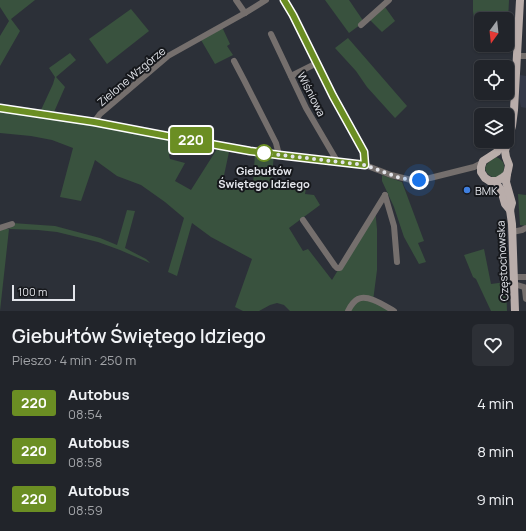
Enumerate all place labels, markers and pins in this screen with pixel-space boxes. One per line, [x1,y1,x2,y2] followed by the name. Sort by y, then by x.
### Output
[255,144,273,162] marker: Giebułtów Świętego Idziego
[218,163,310,191] place label: Giebułtów Świętego Idziego
[475,183,498,198] place label: BMK
[462,185,472,195] marker: BMK

